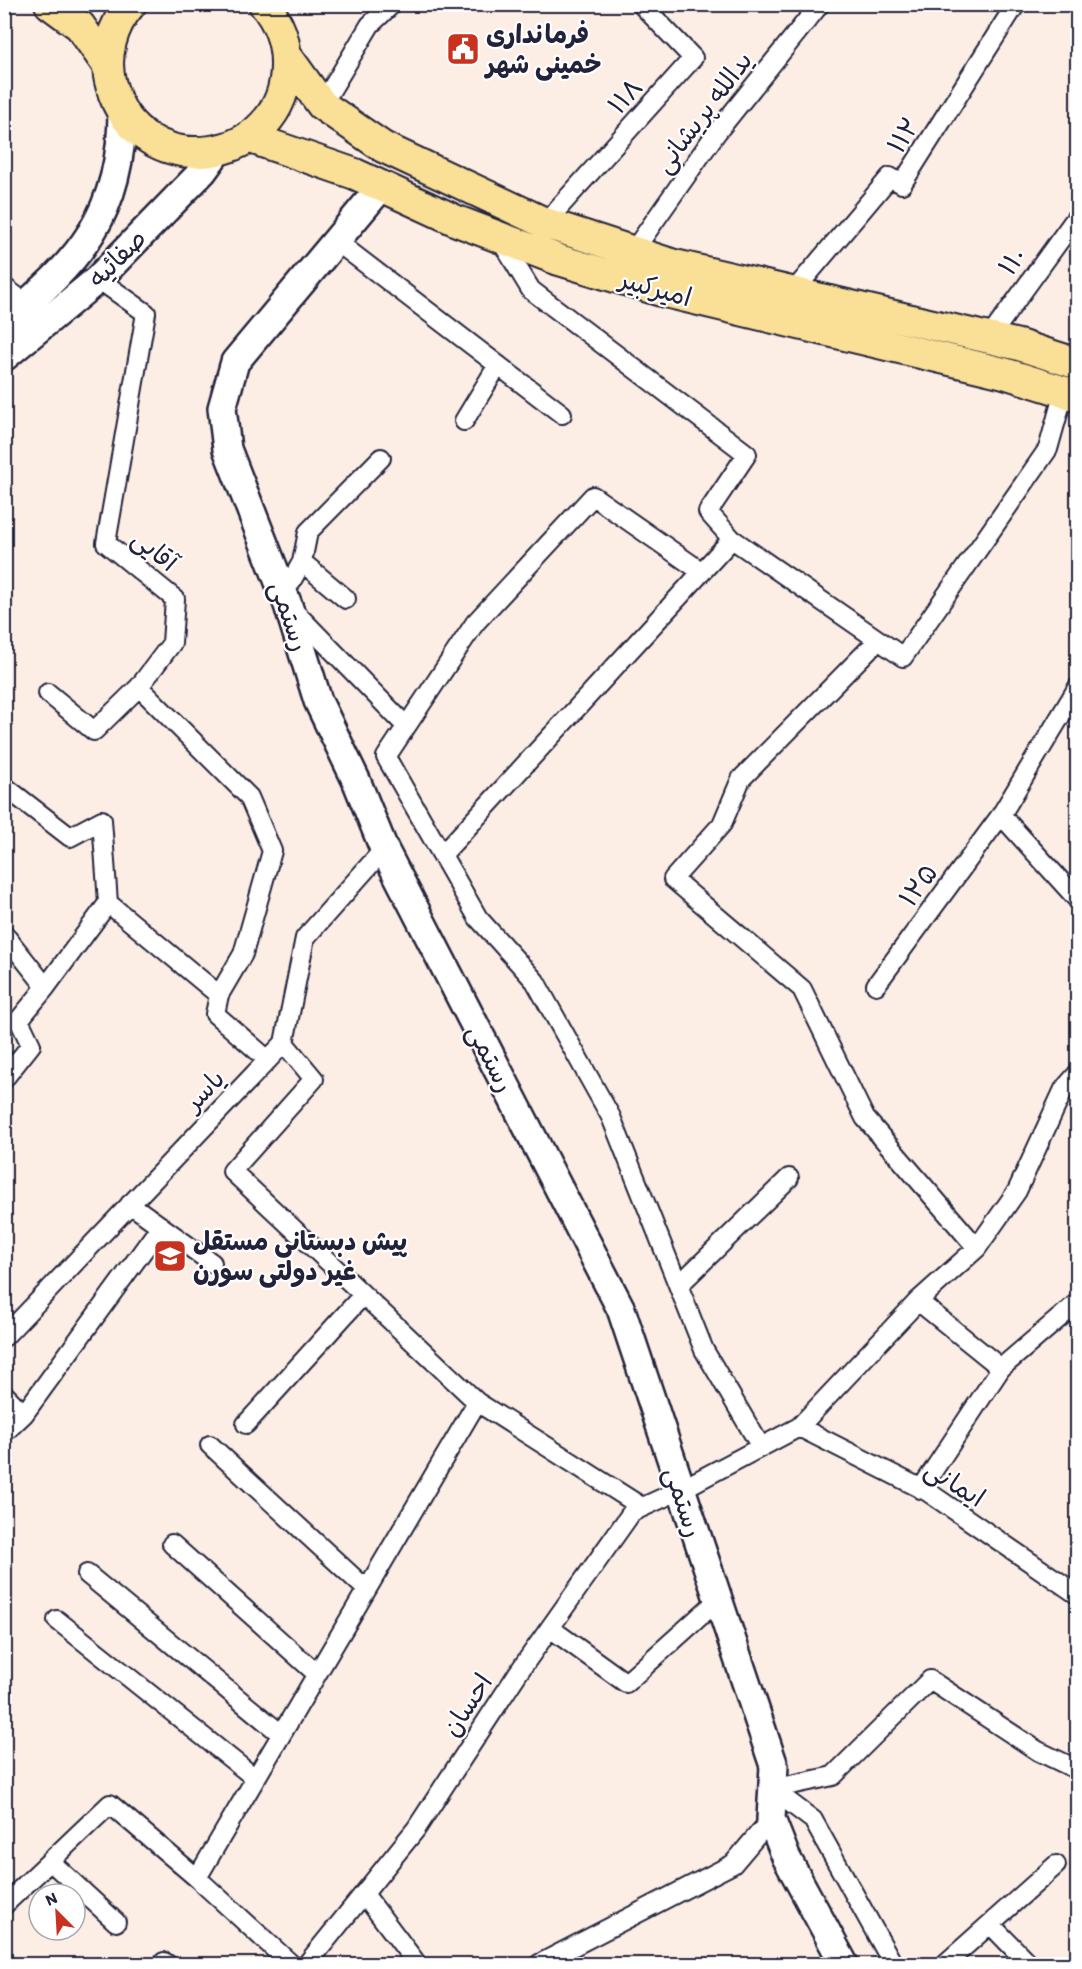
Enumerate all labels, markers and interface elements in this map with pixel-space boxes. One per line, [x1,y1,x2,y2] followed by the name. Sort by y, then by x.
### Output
[483,18,601,81] place label: فرمانداری خمینی شهر
[445,31,481,67] public building icon: فرمانداری خمینی شهر
[647,45,760,180] street label: یدالله پریشانی
[601,72,649,120] street label: ۱۱۸
[880,111,926,159] street label: ۱۱۲
[81,222,153,294] street label: صفائیه
[991,241,1033,281] street label: ۱۱۰
[615,262,695,313] street label: امیرکبیر
[125,522,186,580] street label: آقایی
[262,577,317,656] street label: رستمی
[892,857,944,913] street label: ۱۲۵
[459,1019,522,1098] street label: رستمی
[175,1062,231,1119] street label: یاسر
[193,1225,408,1288] place label: پیش دبستانی مستقل غیر دولتی سورن
[152,1238,188,1274] school or university icon: پیش دبستانی مستقل غیر دولتی سورن
[918,1452,991,1515] street label: ایمانی
[657,1463,710,1542] street label: رستمی
[435,1668,499,1742] street label: احسان
[27,1882,87,1942] north arrow
[42,1888,60,1910] text: N

